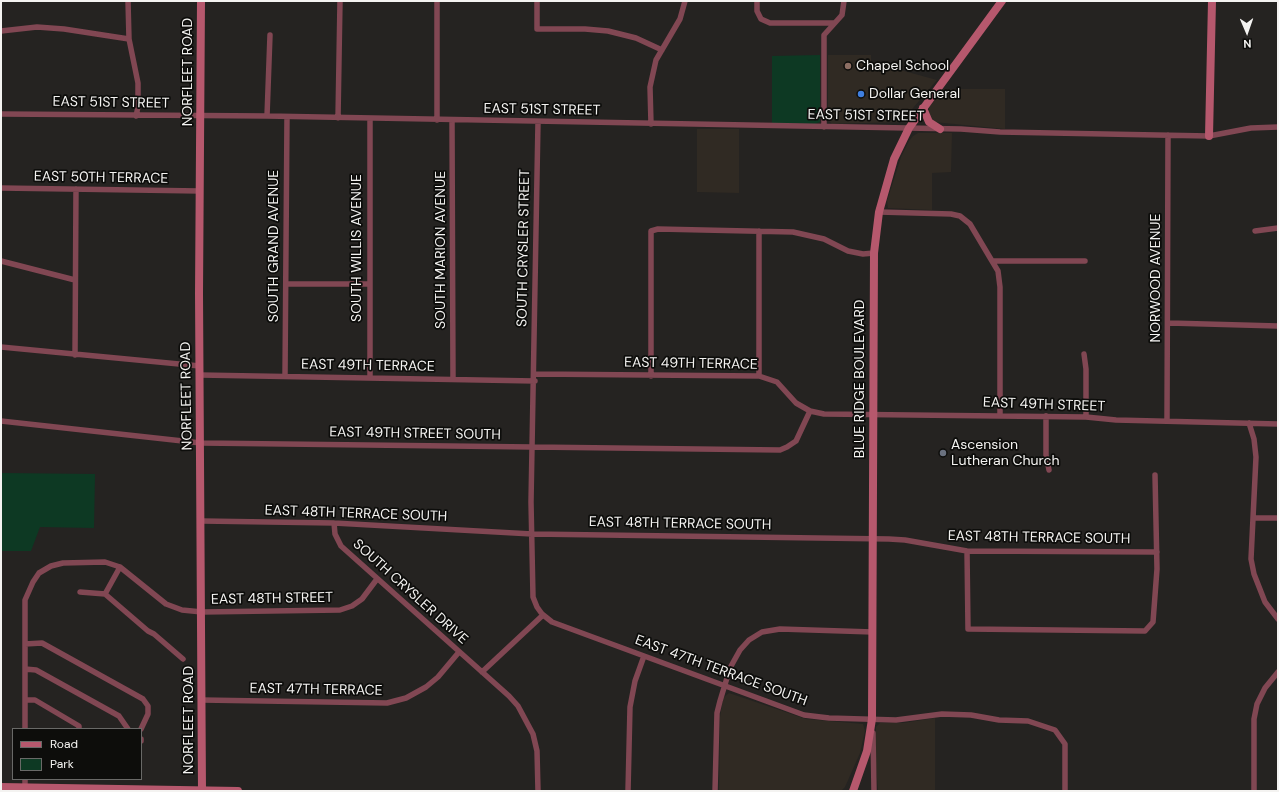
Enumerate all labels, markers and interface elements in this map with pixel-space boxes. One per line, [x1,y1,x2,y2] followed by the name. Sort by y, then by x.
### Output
[1227,12,1267,52] north arrow
[180,18,196,126] street label: NORFLEET ROAD
[1243,37,1252,51] text: N
[856,58,949,74] place label: Chapel School
[843,61,853,71] marker: Chapel School
[869,86,960,102] place label: Dollar General
[856,89,866,99] marker: Dollar General
[52,94,170,112] street label: EAST 51ST STREET
[483,101,601,119] street label: EAST 51ST STREET
[807,107,925,125] street label: EAST 51ST STREET
[34,168,168,188] street label: EAST 50TH TERRACE
[514,169,534,327] street label: SOUTH CRYSLER STREET
[266,170,282,322] street label: SOUTH GRAND AVENUE
[433,171,449,329] street label: SOUTH MARION AVENUE
[349,174,365,322] street label: SOUTH WILLIS AVENUE
[1148,214,1164,342] street label: NORWOOD AVENUE
[852,300,868,458] street label: BLUE RIDGE BOULEVARD
[178,342,196,450] street label: NORFLEET ROAD
[624,354,758,374] street label: EAST 49TH TERRACE
[301,356,435,376] street label: EAST 49TH TERRACE
[983,394,1105,416] street label: EAST 49TH STREET
[329,424,501,444] street label: EAST 49TH STREET SOUTH
[951,437,1060,470] place label: Ascension Lutheran Church
[938,448,948,458] marker: Ascension Lutheran Church
[264,502,448,526] street label: EAST 48TH TERRACE SOUTH
[589,514,771,534] street label: EAST 48TH TERRACE SOUTH
[948,528,1130,548] street label: EAST 48TH TERRACE SOUTH
[349,536,471,648] street label: SOUTH CRYSLER DRIVE
[211,590,333,608] street label: EAST 48TH STREET
[633,632,809,710] street label: EAST 47TH TERRACE SOUTH
[181,666,197,774] street label: NORFLEET ROAD
[249,680,383,700] street label: EAST 47TH TERRACE
[12,728,142,780] legend
[50,736,78,752] text: Road
[50,756,74,772] text: Park

